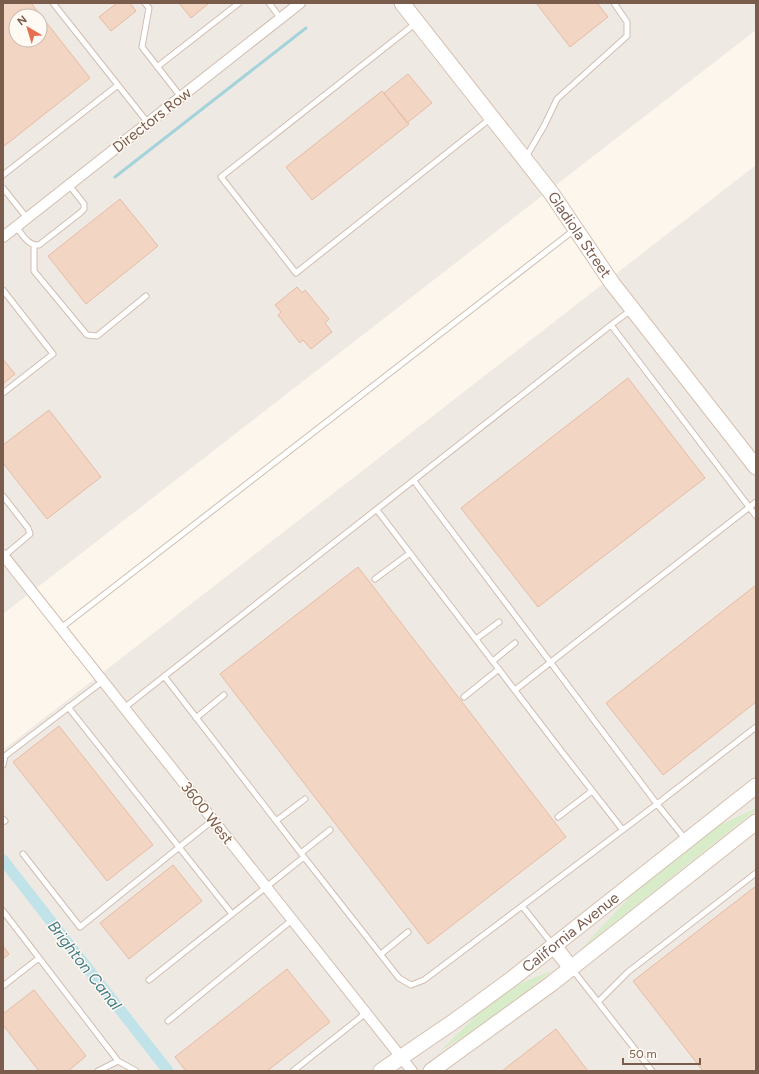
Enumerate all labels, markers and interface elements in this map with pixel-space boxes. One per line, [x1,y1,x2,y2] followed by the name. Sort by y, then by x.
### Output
[8,8,48,48] north arrow
[15,13,30,28] text: N
[109,84,195,156] street label: Directors Row
[544,188,615,282] street label: Gladiola Street
[177,778,237,848] street label: 3600 West
[519,889,623,976] street label: California Avenue
[44,917,126,1014] water label: Brighton Canal
[623,1040,700,1066] scale bar
[629,1047,657,1061] text: 50 m

